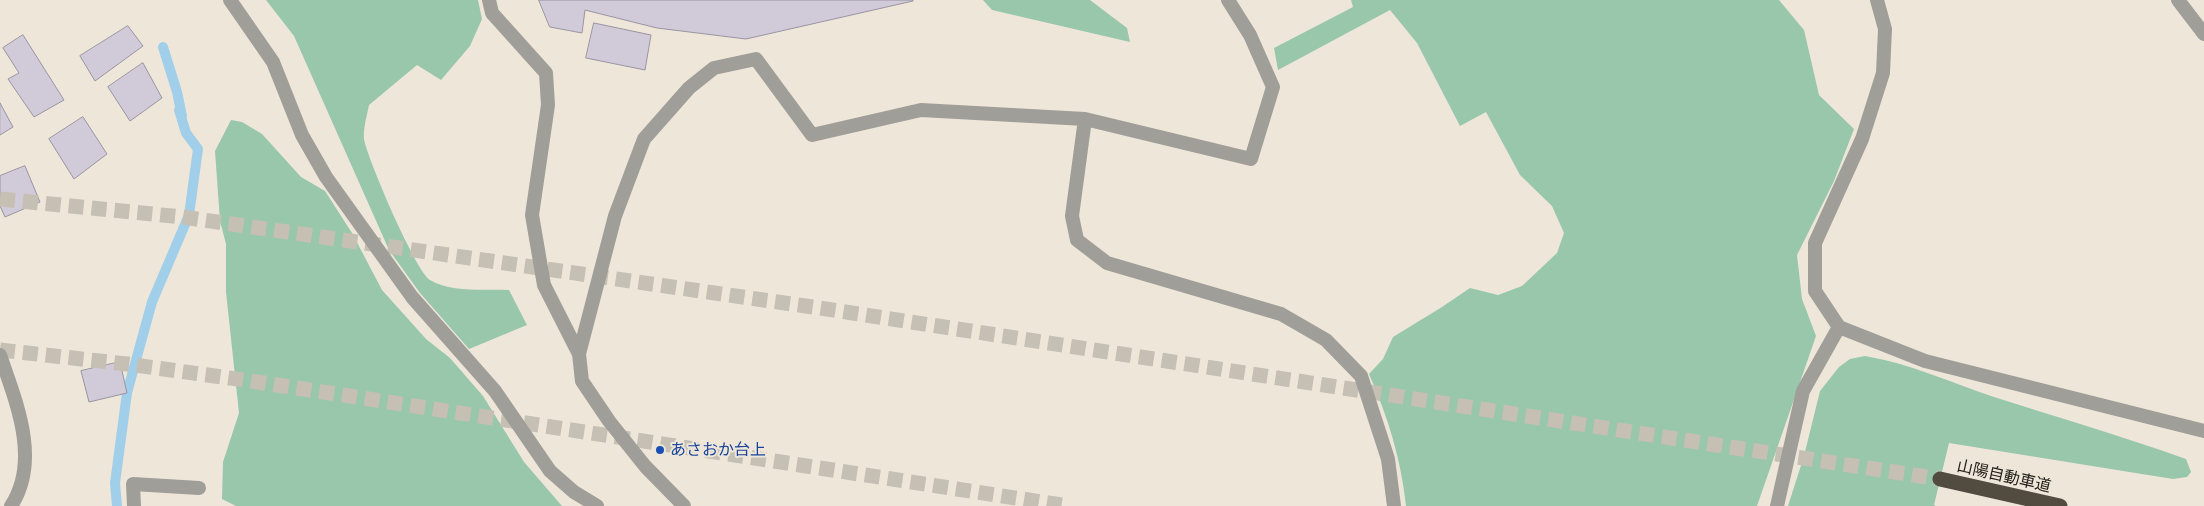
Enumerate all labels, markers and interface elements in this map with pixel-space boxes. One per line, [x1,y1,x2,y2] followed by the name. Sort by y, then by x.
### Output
[670,440,766,460] place label: あさおか台上
[654,444,666,456] marker: あさおか台上
[1955,456,2053,496] street label: 山陽自動車道

